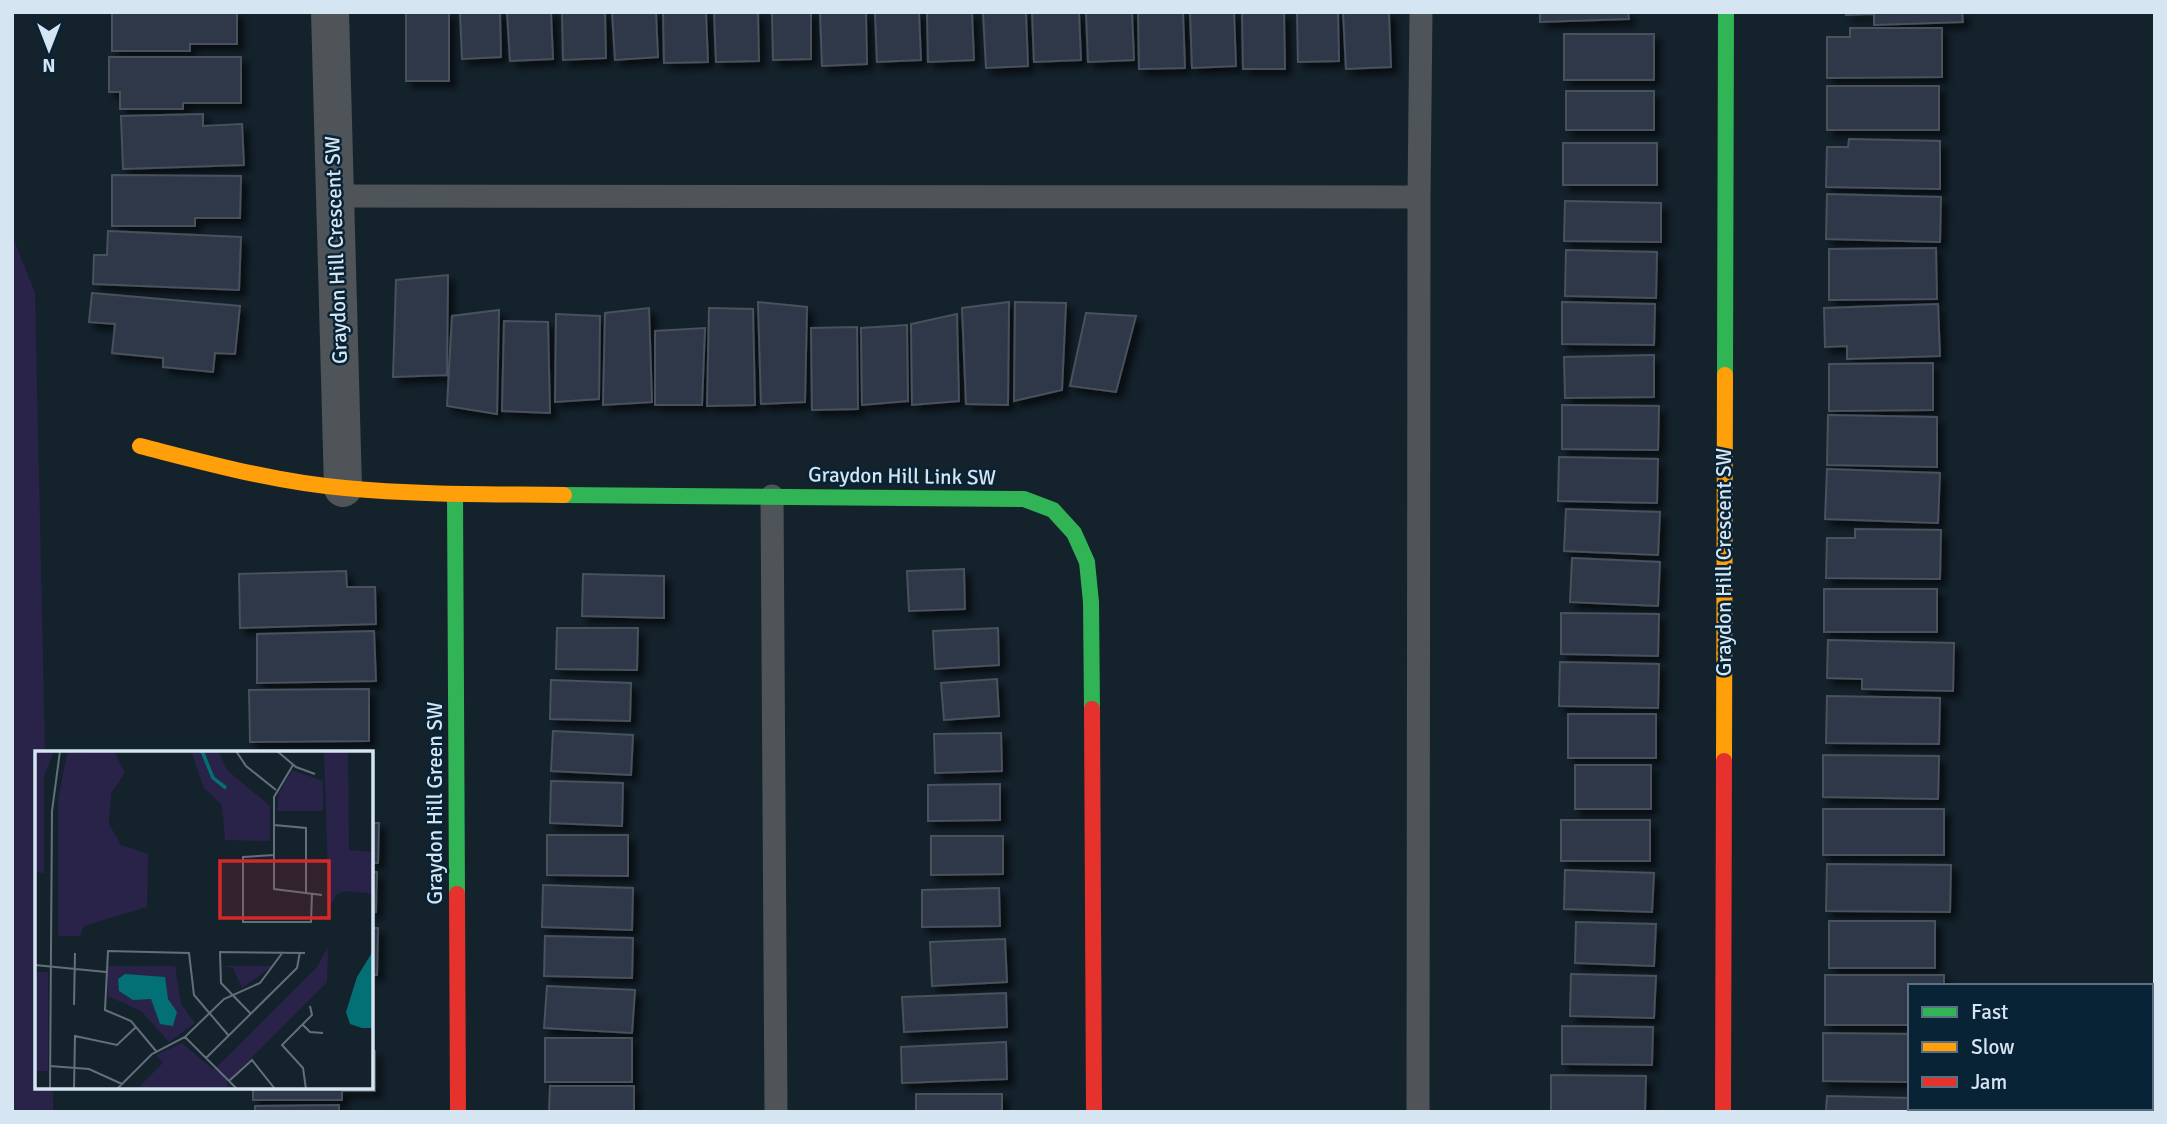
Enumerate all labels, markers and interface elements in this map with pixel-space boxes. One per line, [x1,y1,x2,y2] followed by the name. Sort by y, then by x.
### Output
[14,14,84,84] north arrow
[42,53,56,77] text: N
[319,135,353,365] street label: Graydon Hill Crescent SW
[1711,448,1737,676] street label: Graydon Hill Crescent SW
[808,461,996,491] street label: Graydon Hill Link SW
[422,701,448,904] street label: Graydon Hill Green SW
[35,751,373,1089] inset map
[1908,984,2153,1110] legend
[1971,999,2008,1025] text: Fast
[1971,1034,2015,1060] text: Slow
[1971,1069,2007,1095] text: Jam

